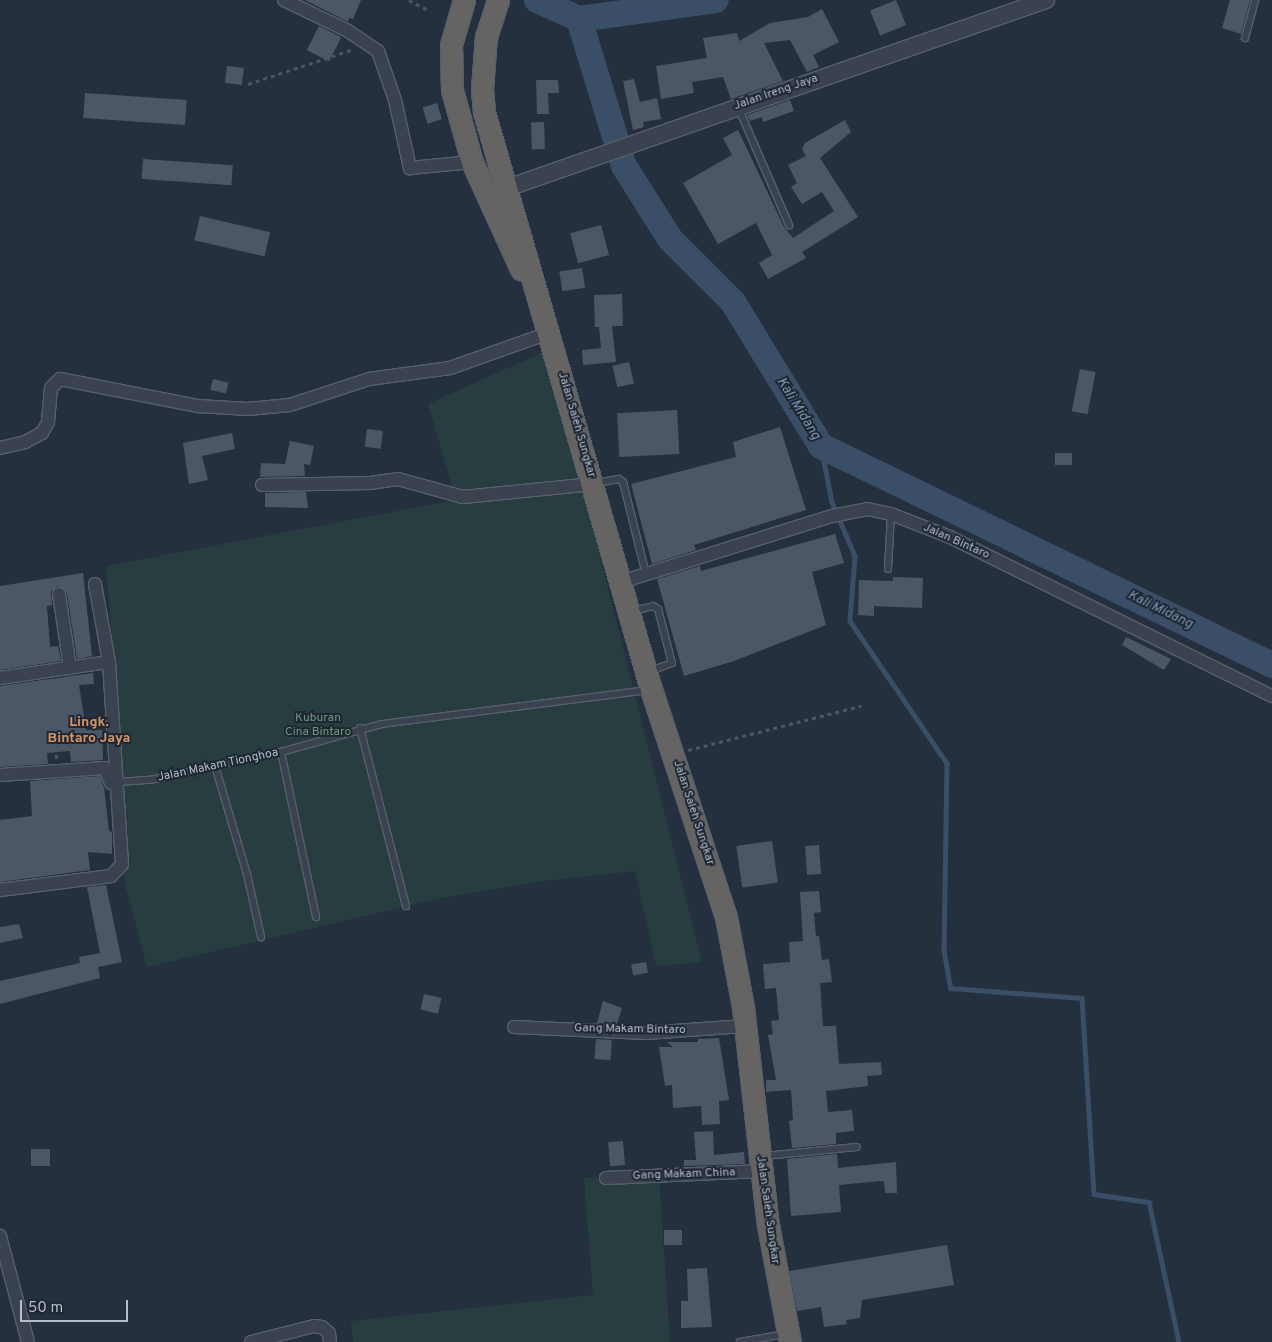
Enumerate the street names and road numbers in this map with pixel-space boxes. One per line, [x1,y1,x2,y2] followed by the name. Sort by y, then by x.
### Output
[732,72,820,114] street label: Jalan Ireng Jaya
[554,370,598,480] street label: Jalan Saleh Sungkar
[920,521,992,563] street label: Jalan Bintaro
[156,746,280,786] street label: Jalan Makam Tionghoa
[669,759,717,867] street label: Jalan Saleh Sungkar
[574,1022,686,1038] street label: Gang Makam Bintaro
[752,1155,782,1265] street label: Jalan Saleh Sungkar
[632,1166,736,1184] street label: Gang Makam China

